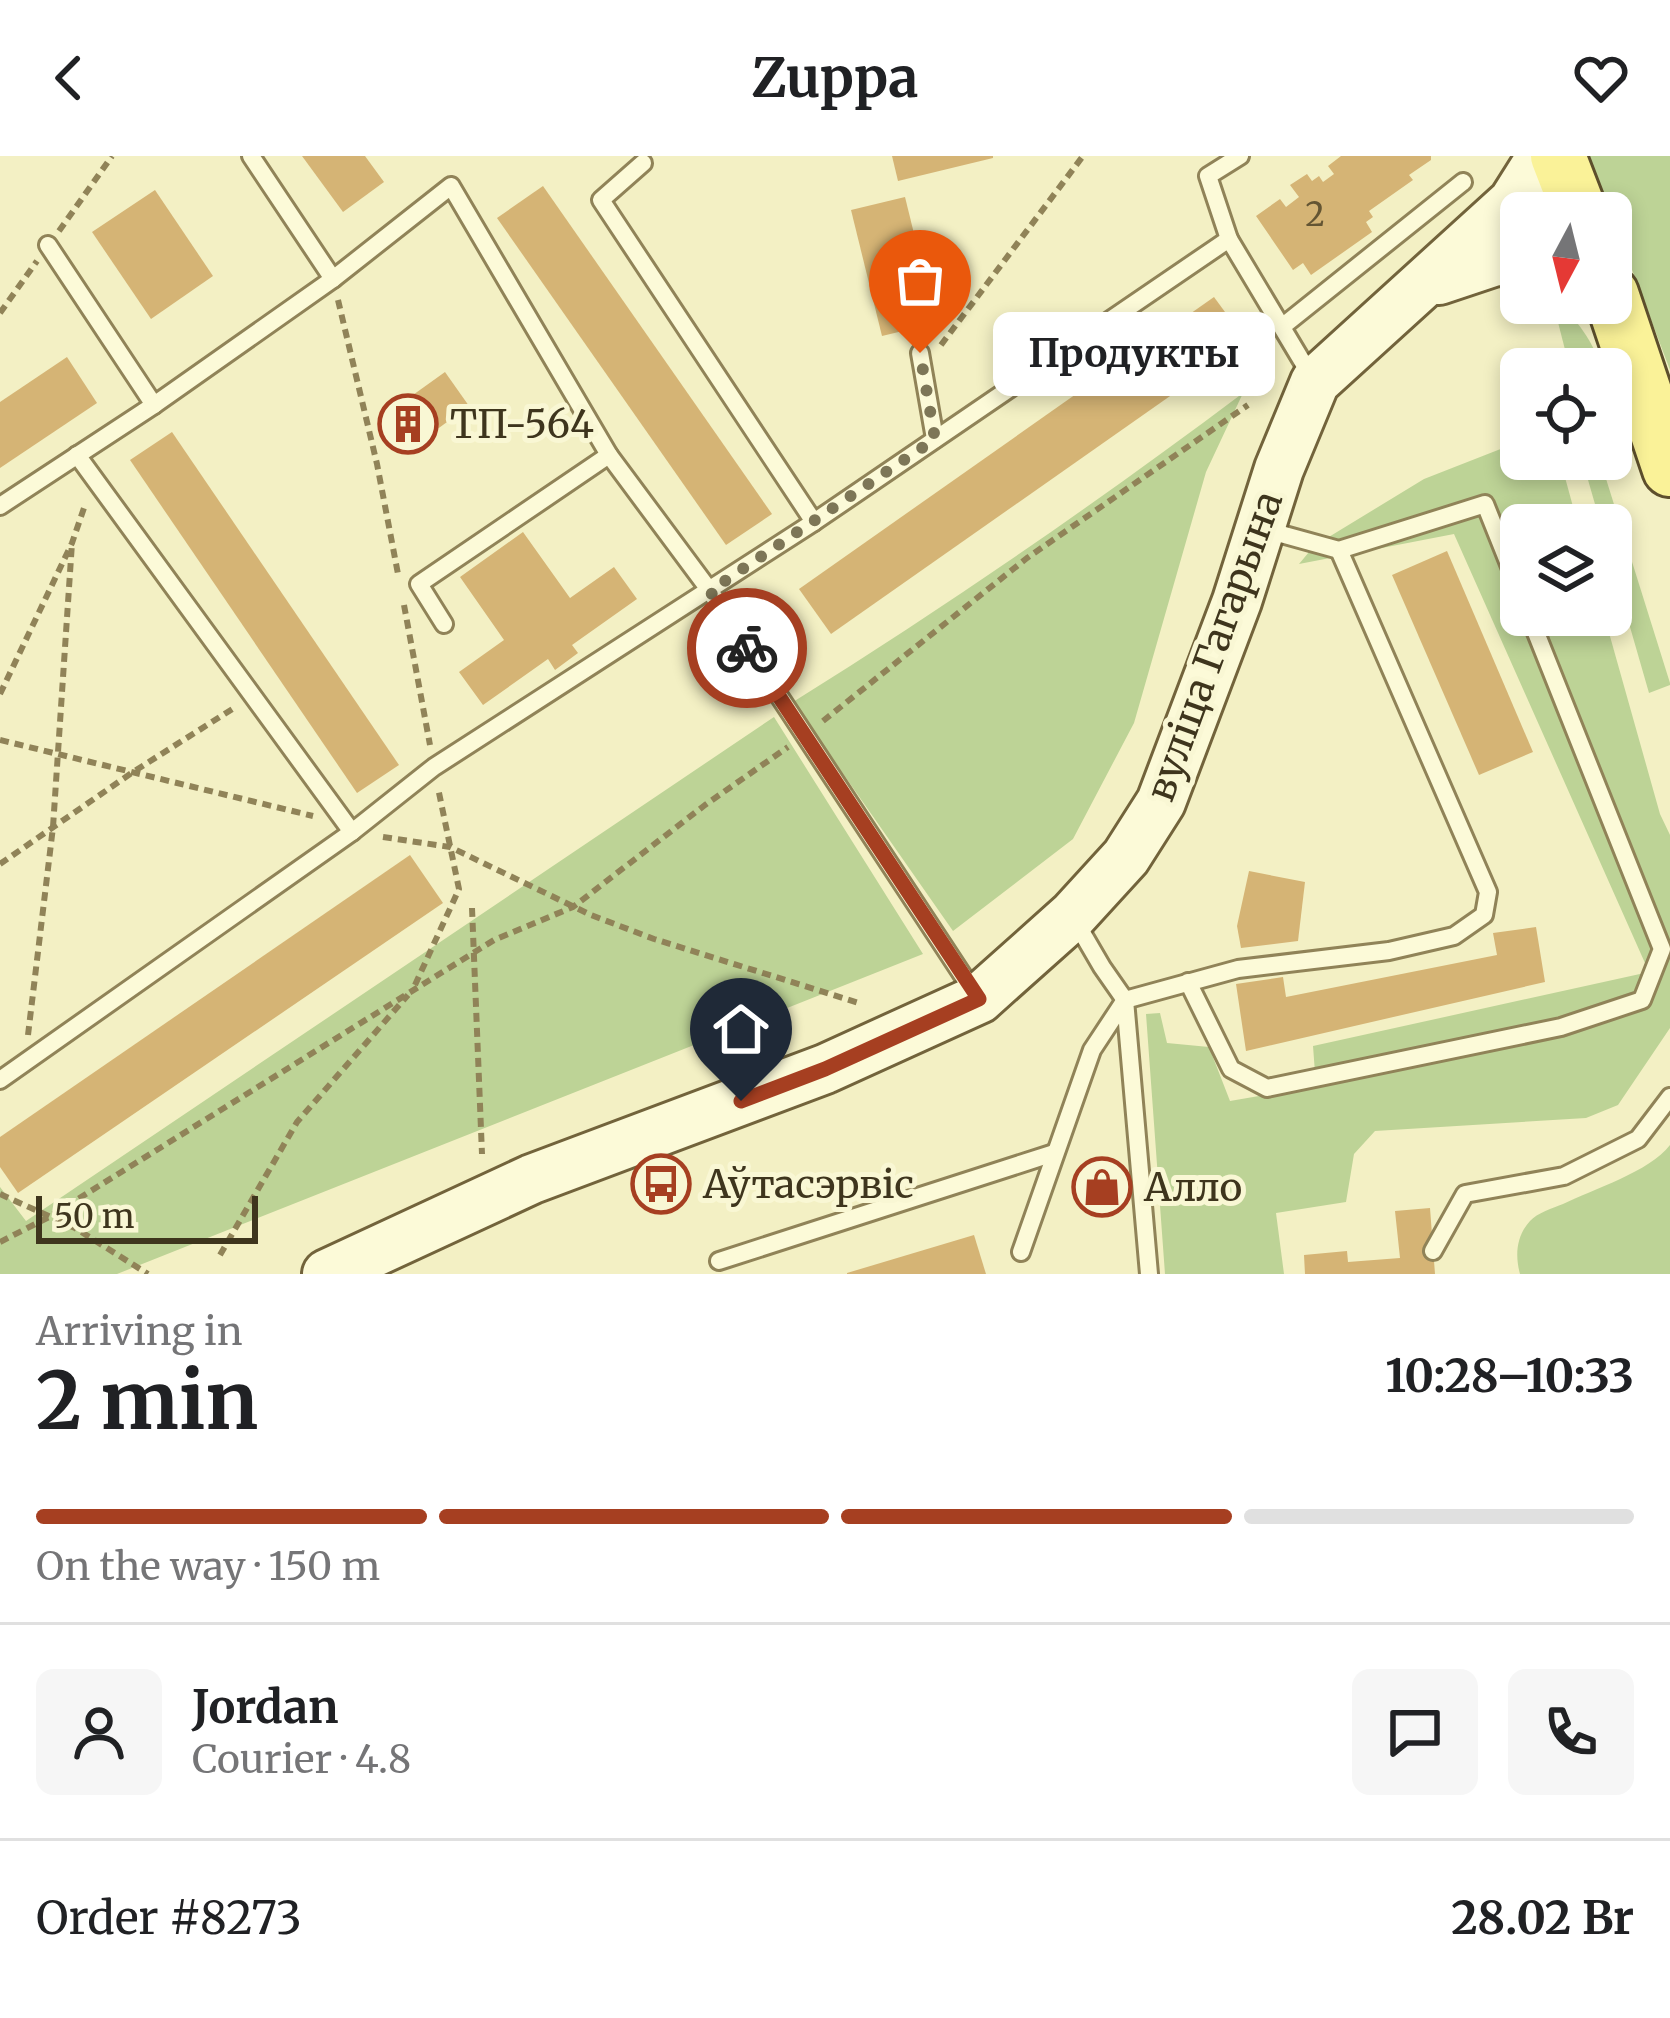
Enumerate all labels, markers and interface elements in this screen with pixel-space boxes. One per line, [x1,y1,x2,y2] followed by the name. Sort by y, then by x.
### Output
[752,44,918,112] text: Zuppa
[36,45,102,111] icon: back
[1568,45,1634,111] icon: heart
[1500,192,1632,324] north arrow
[1500,192,1632,636] map controls
[1305,194,1325,235] house number: 2
[869,230,971,353] pin
[887,248,953,314] icon: bag
[992,311,1274,395] callout: Продукты
[1028,329,1240,378] text: Продукты
[1500,348,1632,480] button: locate
[377,393,439,455] building icon: ТП-564
[450,400,594,449] place label: ТП-564
[1136,485,1293,808] street label: вуліца Гагарына
[1500,504,1632,636] button: layers
[687,588,807,708] courier
[714,615,780,681] icon: bike
[690,978,792,1101] pin
[708,996,774,1062] icon: home
[630,1153,692,1215] bus stop icon: Аўтасэрвіс
[1071,1156,1133,1218] shop icon: Алло
[702,1160,914,1209] place label: Аўтасэрвіс
[1143,1163,1242,1212] place label: Алло
[36,1190,258,1243] scale bar
[54,1196,135,1237] text: 50 m
[36,1307,243,1356] text: Arriving in
[1385,1348,1634,1404] text: 10:28–10:33
[36,1352,258,1450] text: 2 min
[36,1542,380,1591] text: On the way · 150 m
[36,1669,162,1795] button: person
[1352,1669,1478,1795] button: chat
[1508,1669,1634,1795] button: phone
[192,1679,339,1735] text: Jordan
[192,1735,411,1784] text: Courier · 4.8
[36,1890,302,1946] text: Order #8273
[1451,1890,1634,1946] text: 28.02 Br

